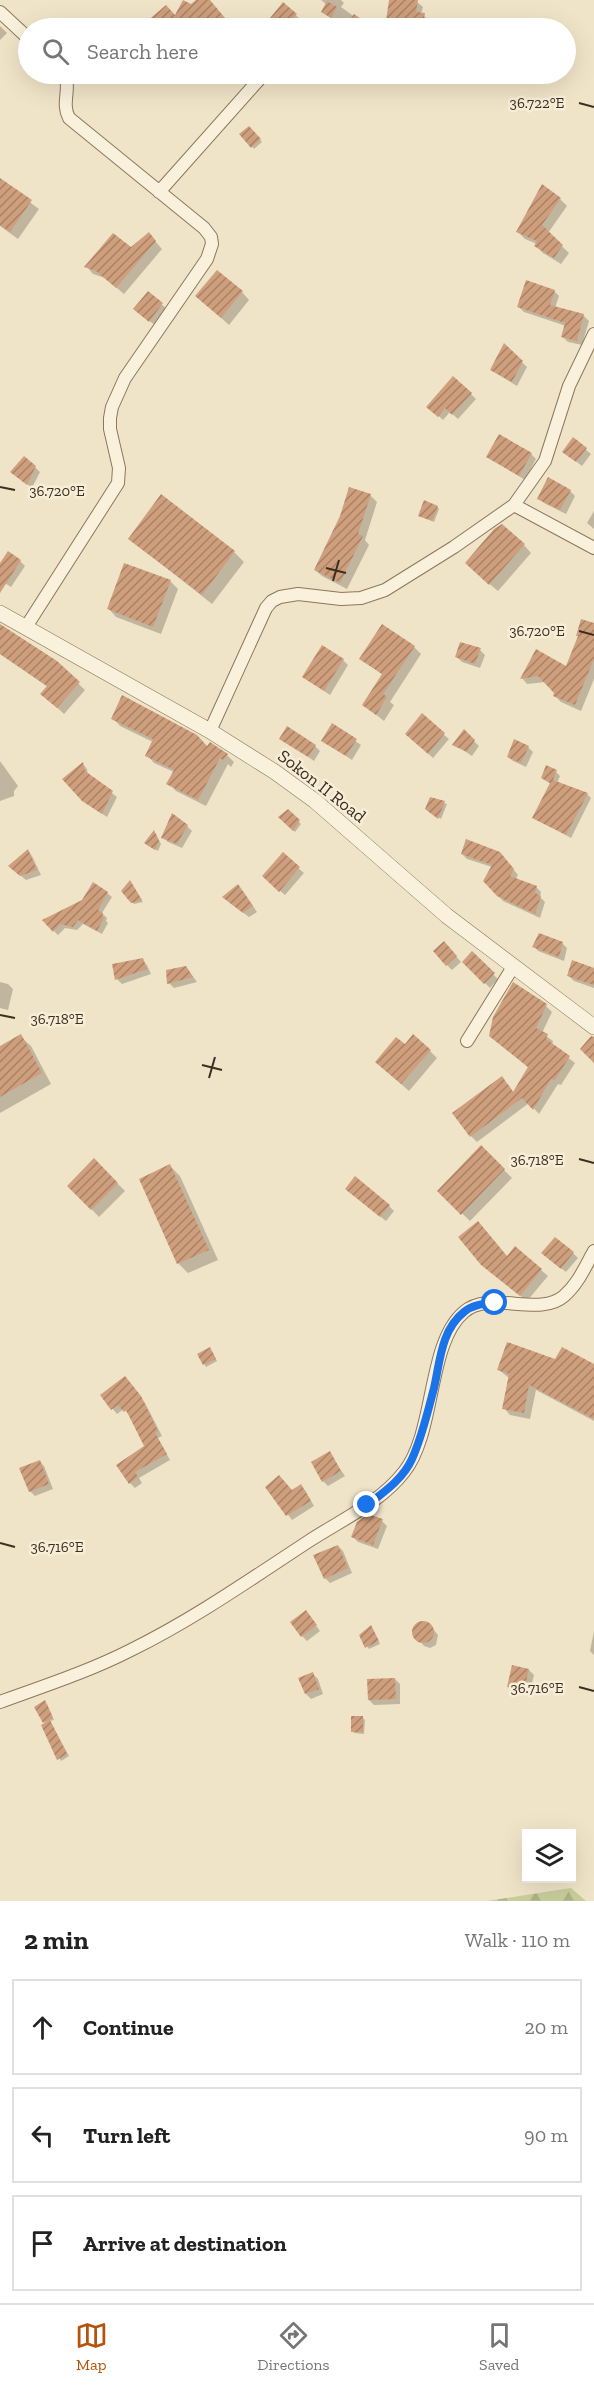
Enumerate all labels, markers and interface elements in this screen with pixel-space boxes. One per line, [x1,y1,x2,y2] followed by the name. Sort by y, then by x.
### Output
[18,18,576,84] search box
[39,35,72,68] icon: search
[87,38,198,65] text: Search here
[510,94,565,112] text: 36.722°E
[29,482,85,500] text: 36.720°E
[509,622,565,640] text: 36.720°E
[274,745,371,827] street label: Sokon II Road
[30,1010,84,1028] text: 36.718°E
[510,1151,564,1169] text: 36.718°E
[481,1289,507,1315] route start
[353,1491,379,1517] route end
[30,1538,84,1556] text: 36.716°E
[510,1679,564,1697] text: 36.716°E
[522,1829,576,1883] map controls
[522,1829,576,1883] button: layers
[24,1924,89,1956] text: 2 min
[465,1928,570,1952] text: Walk · 110 m
[26,2011,59,2044] icon: ahead
[83,2014,174,2041] text: Continue
[524,2015,568,2039] text: 20 m
[26,2119,59,2152] icon: left
[83,2122,170,2149] text: Turn left
[524,2123,568,2147] text: 90 m
[26,2227,59,2260] icon: arrive
[83,2230,286,2257] text: Arrive at destination
[75,2319,108,2374] tab: Map
[257,2319,330,2374] tab: Directions
[479,2319,519,2374] tab: Saved

